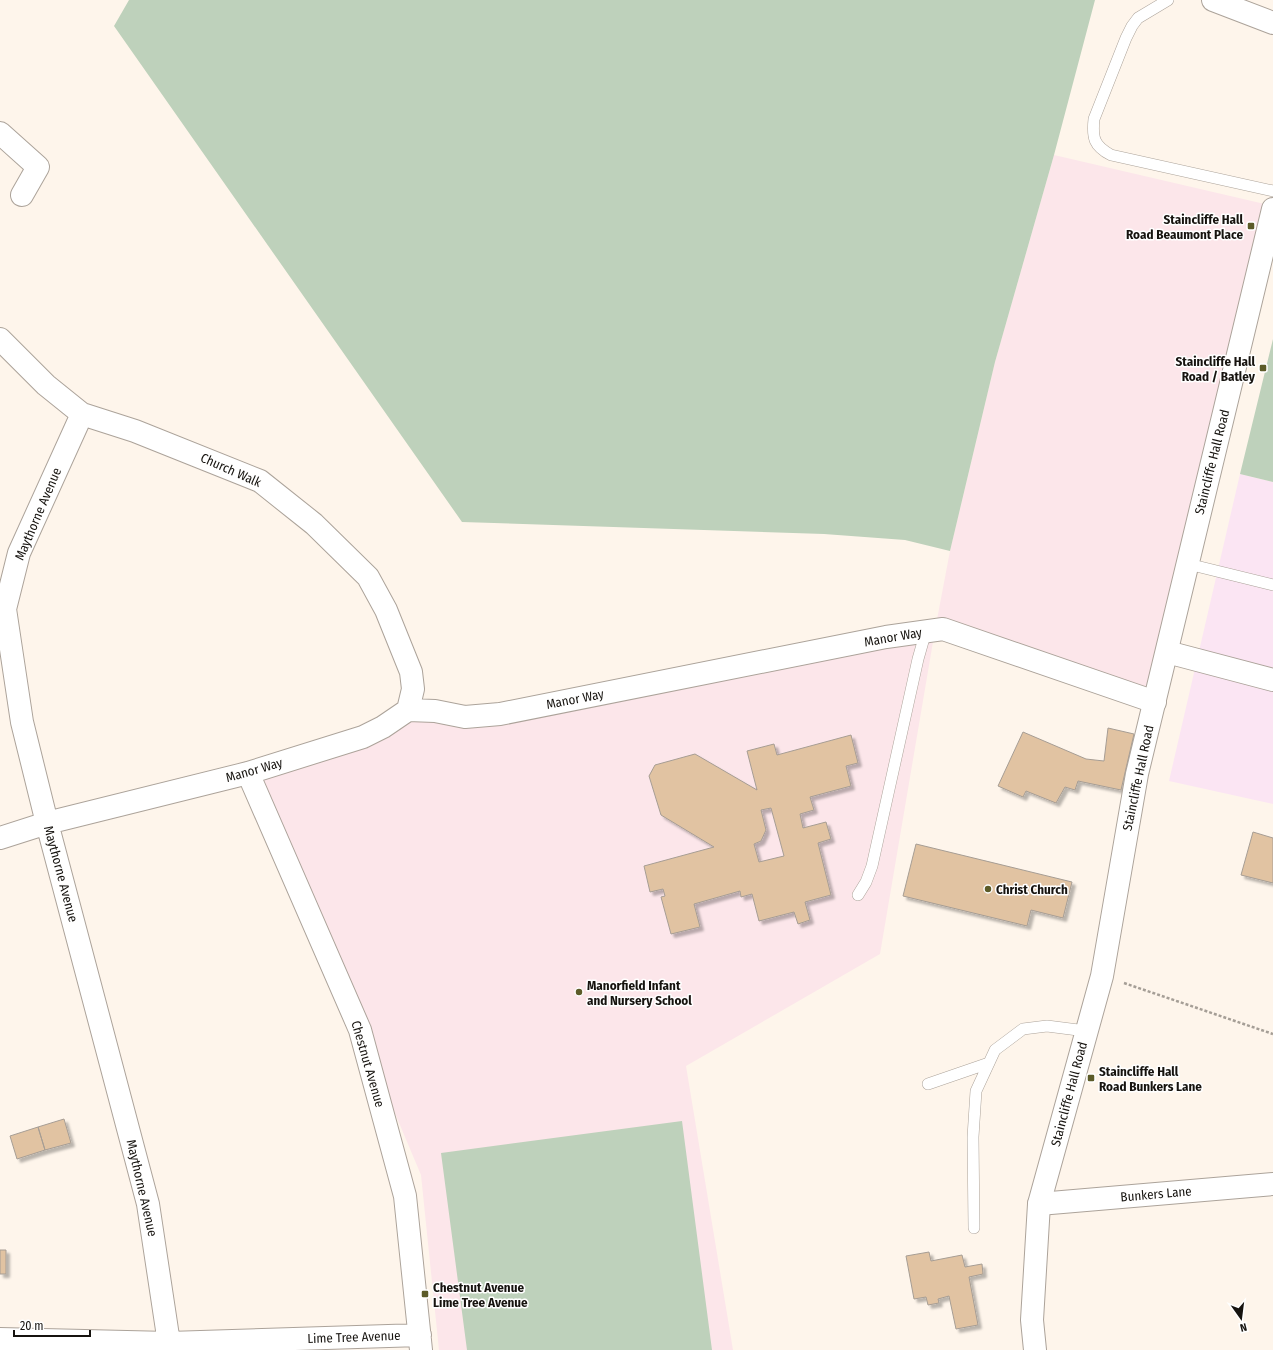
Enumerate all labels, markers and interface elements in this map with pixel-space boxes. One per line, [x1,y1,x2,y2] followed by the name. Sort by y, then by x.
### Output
[1126,212,1243,242] place label: Staincliffe Hall Road Beaumont Place
[1246,221,1256,231] marker: Staincliffe Hall Road Beaumont Place
[1176,354,1256,384] place label: Staincliffe Hall Road / Batley
[1258,363,1268,373] marker: Staincliffe Hall Road / Batley
[1192,408,1232,516] street label: Staincliffe Hall Road
[198,450,265,490] street label: Church Walk
[12,465,64,563] street label: Maythorne Avenue
[863,625,923,649] street label: Manor Way
[545,686,605,712] street label: Manor Way
[1119,724,1157,832] street label: Staincliffe Hall Road
[224,755,284,785] street label: Manor Way
[41,824,81,924] street label: Maythorne Avenue
[996,882,1068,897] place label: Christ Church
[983,884,993,894] marker: Christ Church
[587,978,692,1008] place label: Manorfield Infant and Nursery School
[574,987,584,997] marker: Manorfield Infant and Nursery School
[348,1019,388,1109] street label: Chestnut Avenue
[1048,1040,1090,1148] street label: Staincliffe Hall Road
[1099,1064,1202,1094] place label: Staincliffe Hall Road Bunkers Lane
[1086,1073,1096,1083] marker: Staincliffe Hall Road Bunkers Lane
[124,1138,160,1238] street label: Maythorne Avenue
[1120,1183,1192,1205] street label: Bunkers Lane
[433,1280,528,1310] place label: Chestnut Avenue Lime Tree Avenue
[420,1289,430,1299] marker: Chestnut Avenue Lime Tree Avenue
[1221,1298,1261,1338] north arrow
[14,1312,90,1338] scale bar
[20,1319,44,1333] text: 20 m
[1239,1320,1248,1334] text: N
[307,1328,401,1346] street label: Lime Tree Avenue

